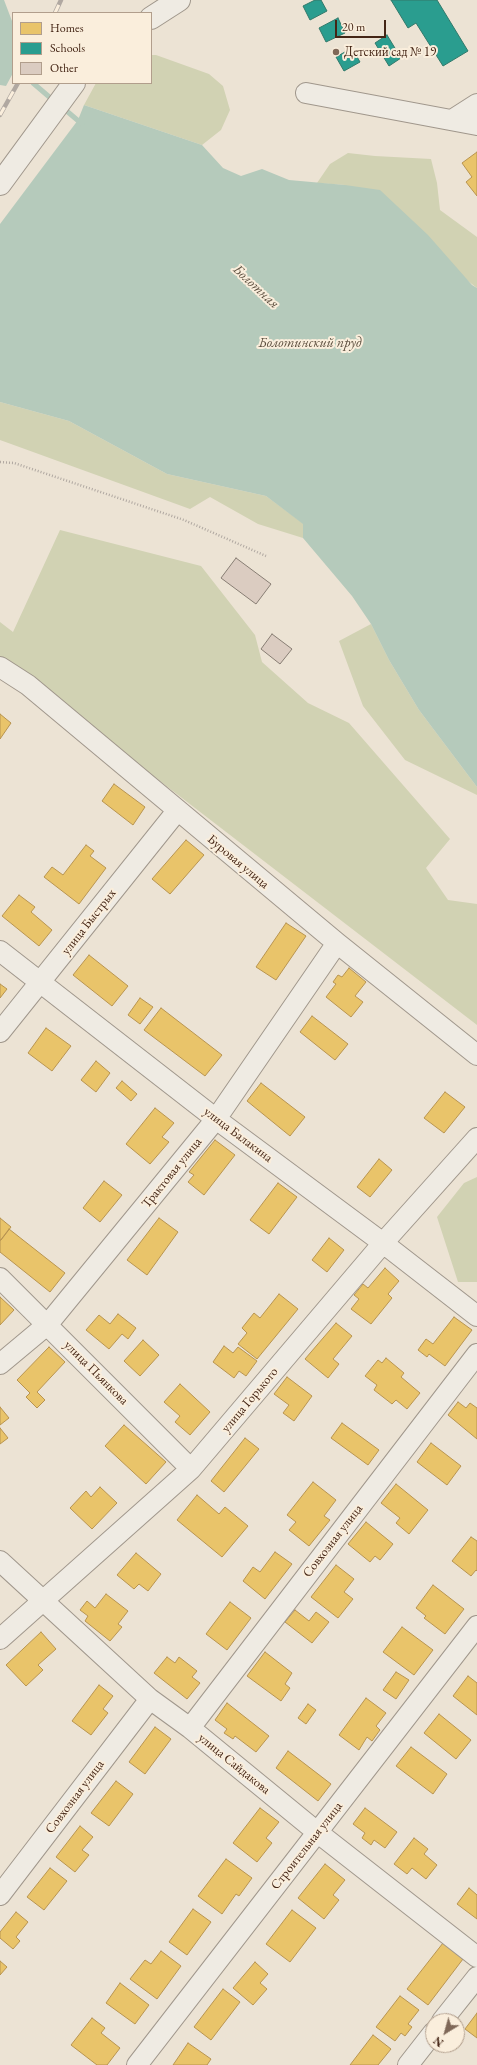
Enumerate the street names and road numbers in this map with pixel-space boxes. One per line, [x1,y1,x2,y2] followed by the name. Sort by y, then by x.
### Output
[204,832,272,892] street label: Буровая улица
[58,886,120,958] street label: улица Быстрых
[200,1104,276,1166] street label: улица Балакина
[139,1134,205,1212] street label: Трактовая улица
[61,1338,131,1408] street label: улица Пьянкова
[218,1364,282,1436] street label: улица Горького
[300,1501,366,1581] street label: Совхозная улица
[195,1730,273,1798] street label: улица Сайдакова
[42,1757,108,1837] street label: Совхозная улица
[268,1799,346,1893] street label: Строительная улица

